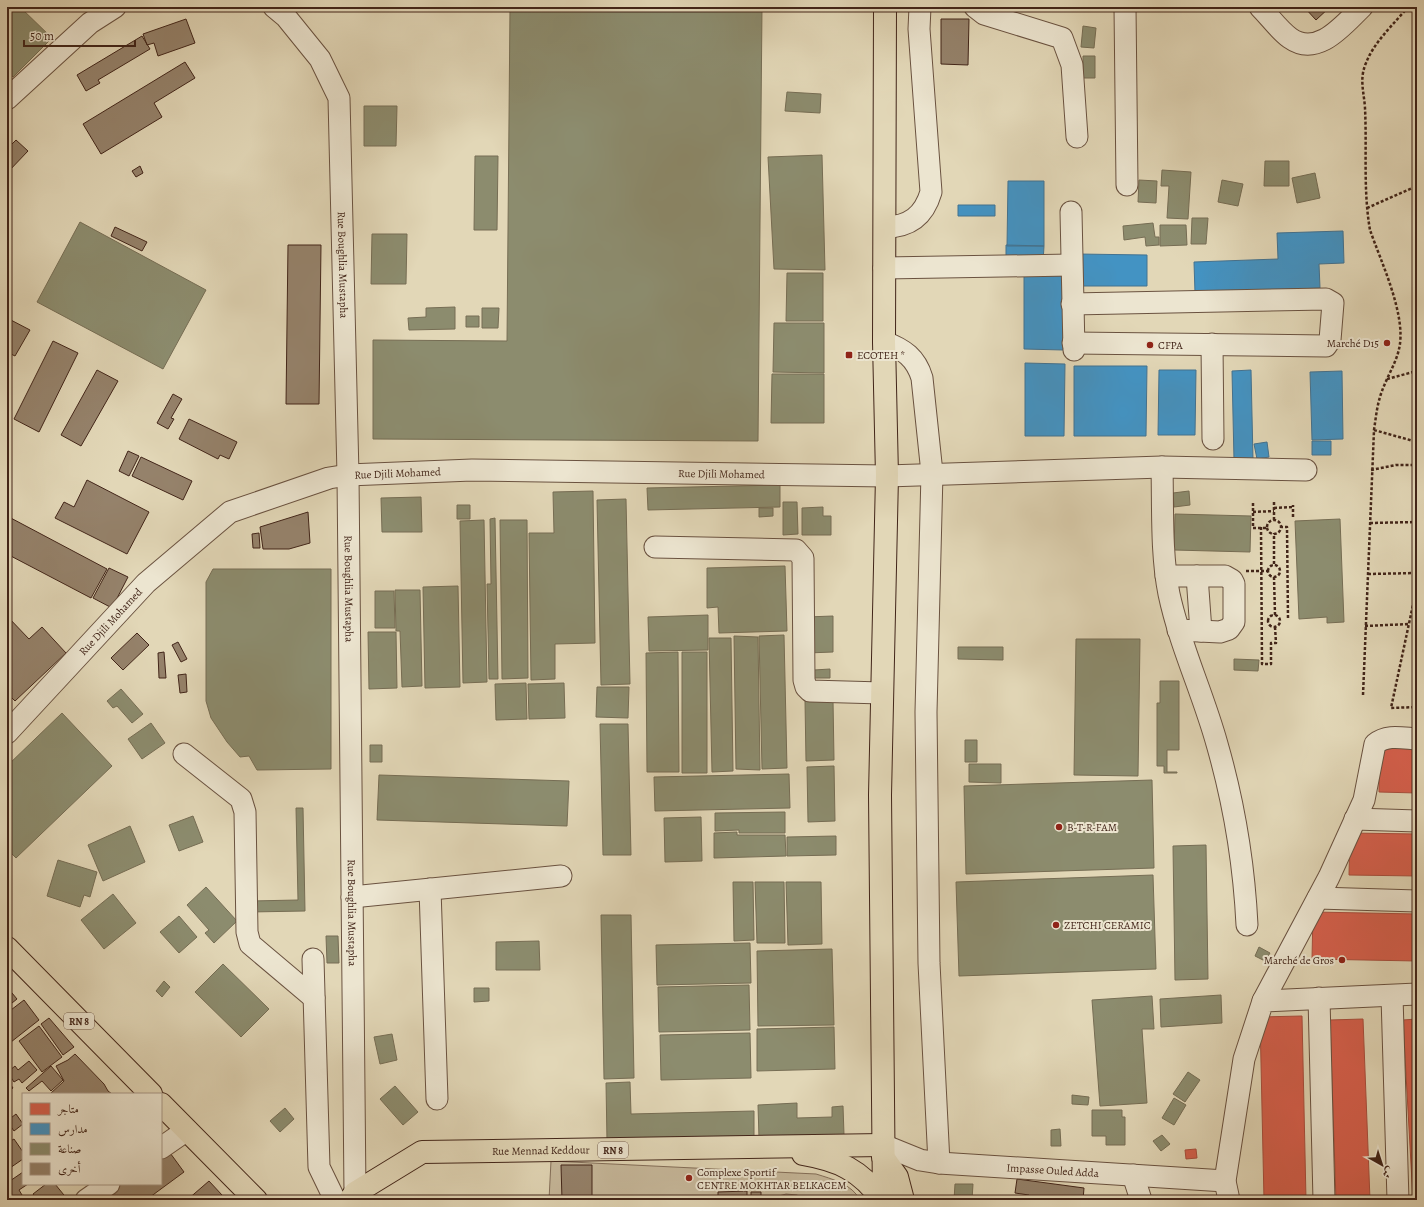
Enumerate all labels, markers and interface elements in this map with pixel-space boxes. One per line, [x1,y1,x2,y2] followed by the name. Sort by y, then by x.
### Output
[24,22,135,48] scale bar
[30,28,54,44] text: 50 m
[334,211,352,319] street label: Rue Boughlia Mustapha
[1327,336,1379,351] place label: Marché D15
[1158,338,1183,353] place label: CFPA
[1382,338,1392,348] marker: Marché D15
[1145,340,1155,350] marker: CFPA
[857,348,905,363] place label: ECOTEH *
[844,350,854,360] marker: ECOTEH *
[354,464,441,482] street label: Rue Djili Mohamed
[678,465,765,482] street label: Rue Djili Mohamed
[341,535,357,643] street label: Rue Boughlia Mustapha
[75,585,145,658] street label: Rue Djili Mohamed
[1067,820,1117,835] place label: B-T-R-FAM
[1054,822,1064,832] marker: B-T-R-FAM
[344,859,360,967] street label: Rue Boughlia Mustapha
[1064,918,1151,933] place label: ZETCHI CERAMIC
[1051,920,1061,930] marker: ZETCHI CERAMIC
[1264,953,1334,968] place label: Marché de Gros
[1337,955,1347,965] marker: Marché de Gros
[64,1013,94,1029] road number: RN 8
[22,1093,162,1185] legend
[56,1101,79,1117] text: متاجر
[58,1121,88,1137] text: مدارس
[58,1141,81,1157] text: صناعة
[492,1142,590,1158] street label: Rue Mennad Keddour
[598,1142,628,1158] road number: RN 8
[1362,1145,1402,1185] north arrow
[1006,1160,1100,1181] street label: Impasse Ouled Adda
[58,1161,81,1177] text: أخرى
[1379,1163,1397,1182] text: ش
[697,1165,847,1193] place label: Complexe Sportif CENTRE MOKHTAR BELKACEM
[684,1173,694,1183] marker: Complexe Sportif CENTRE MOKHTAR BELKACEM

